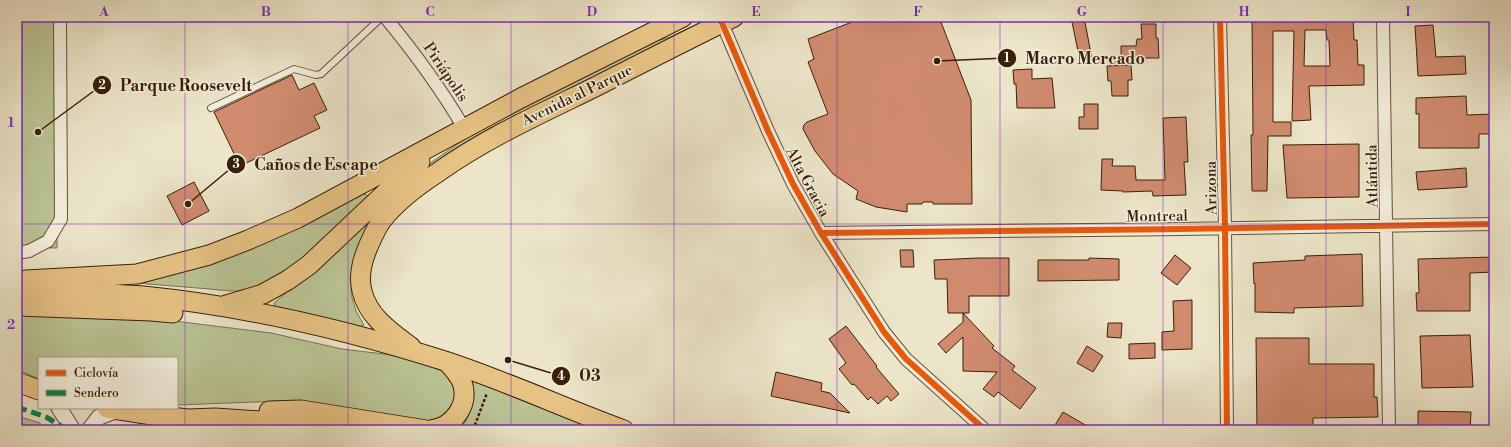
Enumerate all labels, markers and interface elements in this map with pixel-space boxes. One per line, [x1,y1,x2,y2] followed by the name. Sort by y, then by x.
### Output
[98,4,109,20] text: A
[261,4,271,20] text: B
[425,4,435,20] text: C
[587,4,597,20] text: D
[751,4,761,20] text: E
[913,4,923,20] text: F
[1077,4,1088,20] text: G
[1239,4,1250,20] text: H
[1405,4,1411,20] text: I
[419,39,472,106] street label: Piriápolis
[997,44,1153,72] callout: Macro Mercado
[1025,49,1145,69] text: Macro Mercado
[1004,51,1010,66] text: 1
[518,60,636,131] street label: Avenida al Parque
[92,71,260,99] callout: Parque Roosevelt
[120,76,252,96] text: Parque Roosevelt
[98,78,106,93] text: 2
[8,115,15,131] text: 1
[781,143,834,221] street label: Alta Gracia
[1362,144,1383,209] street label: Atlántida
[226,150,386,178] callout: Caños de Escape
[254,155,378,175] text: Caños de Escape
[232,157,240,172] text: 3
[1202,160,1221,216] street label: Arizona
[1126,206,1189,227] street label: Montreal
[7,317,15,333] text: 2
[38,357,178,409] legend
[551,362,609,390] callout: 03
[74,366,119,381] text: Ciclovía
[579,366,601,386] text: 03
[557,369,565,384] text: 4
[74,386,119,401] text: Sendero

